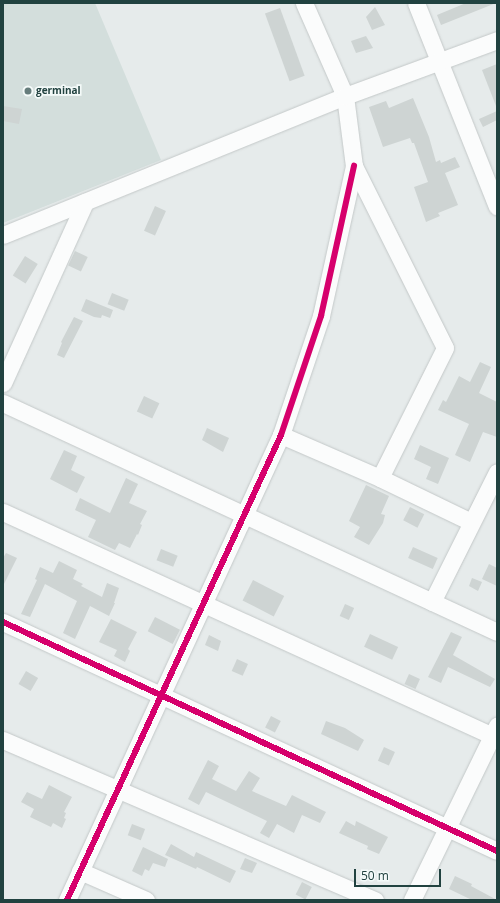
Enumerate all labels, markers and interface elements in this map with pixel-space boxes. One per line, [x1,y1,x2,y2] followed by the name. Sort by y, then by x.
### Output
[36,85,81,97] place label: germinal
[23,86,33,96] marker: germinal
[356,861,443,887] scale bar
[361,867,389,884] text: 50 m

